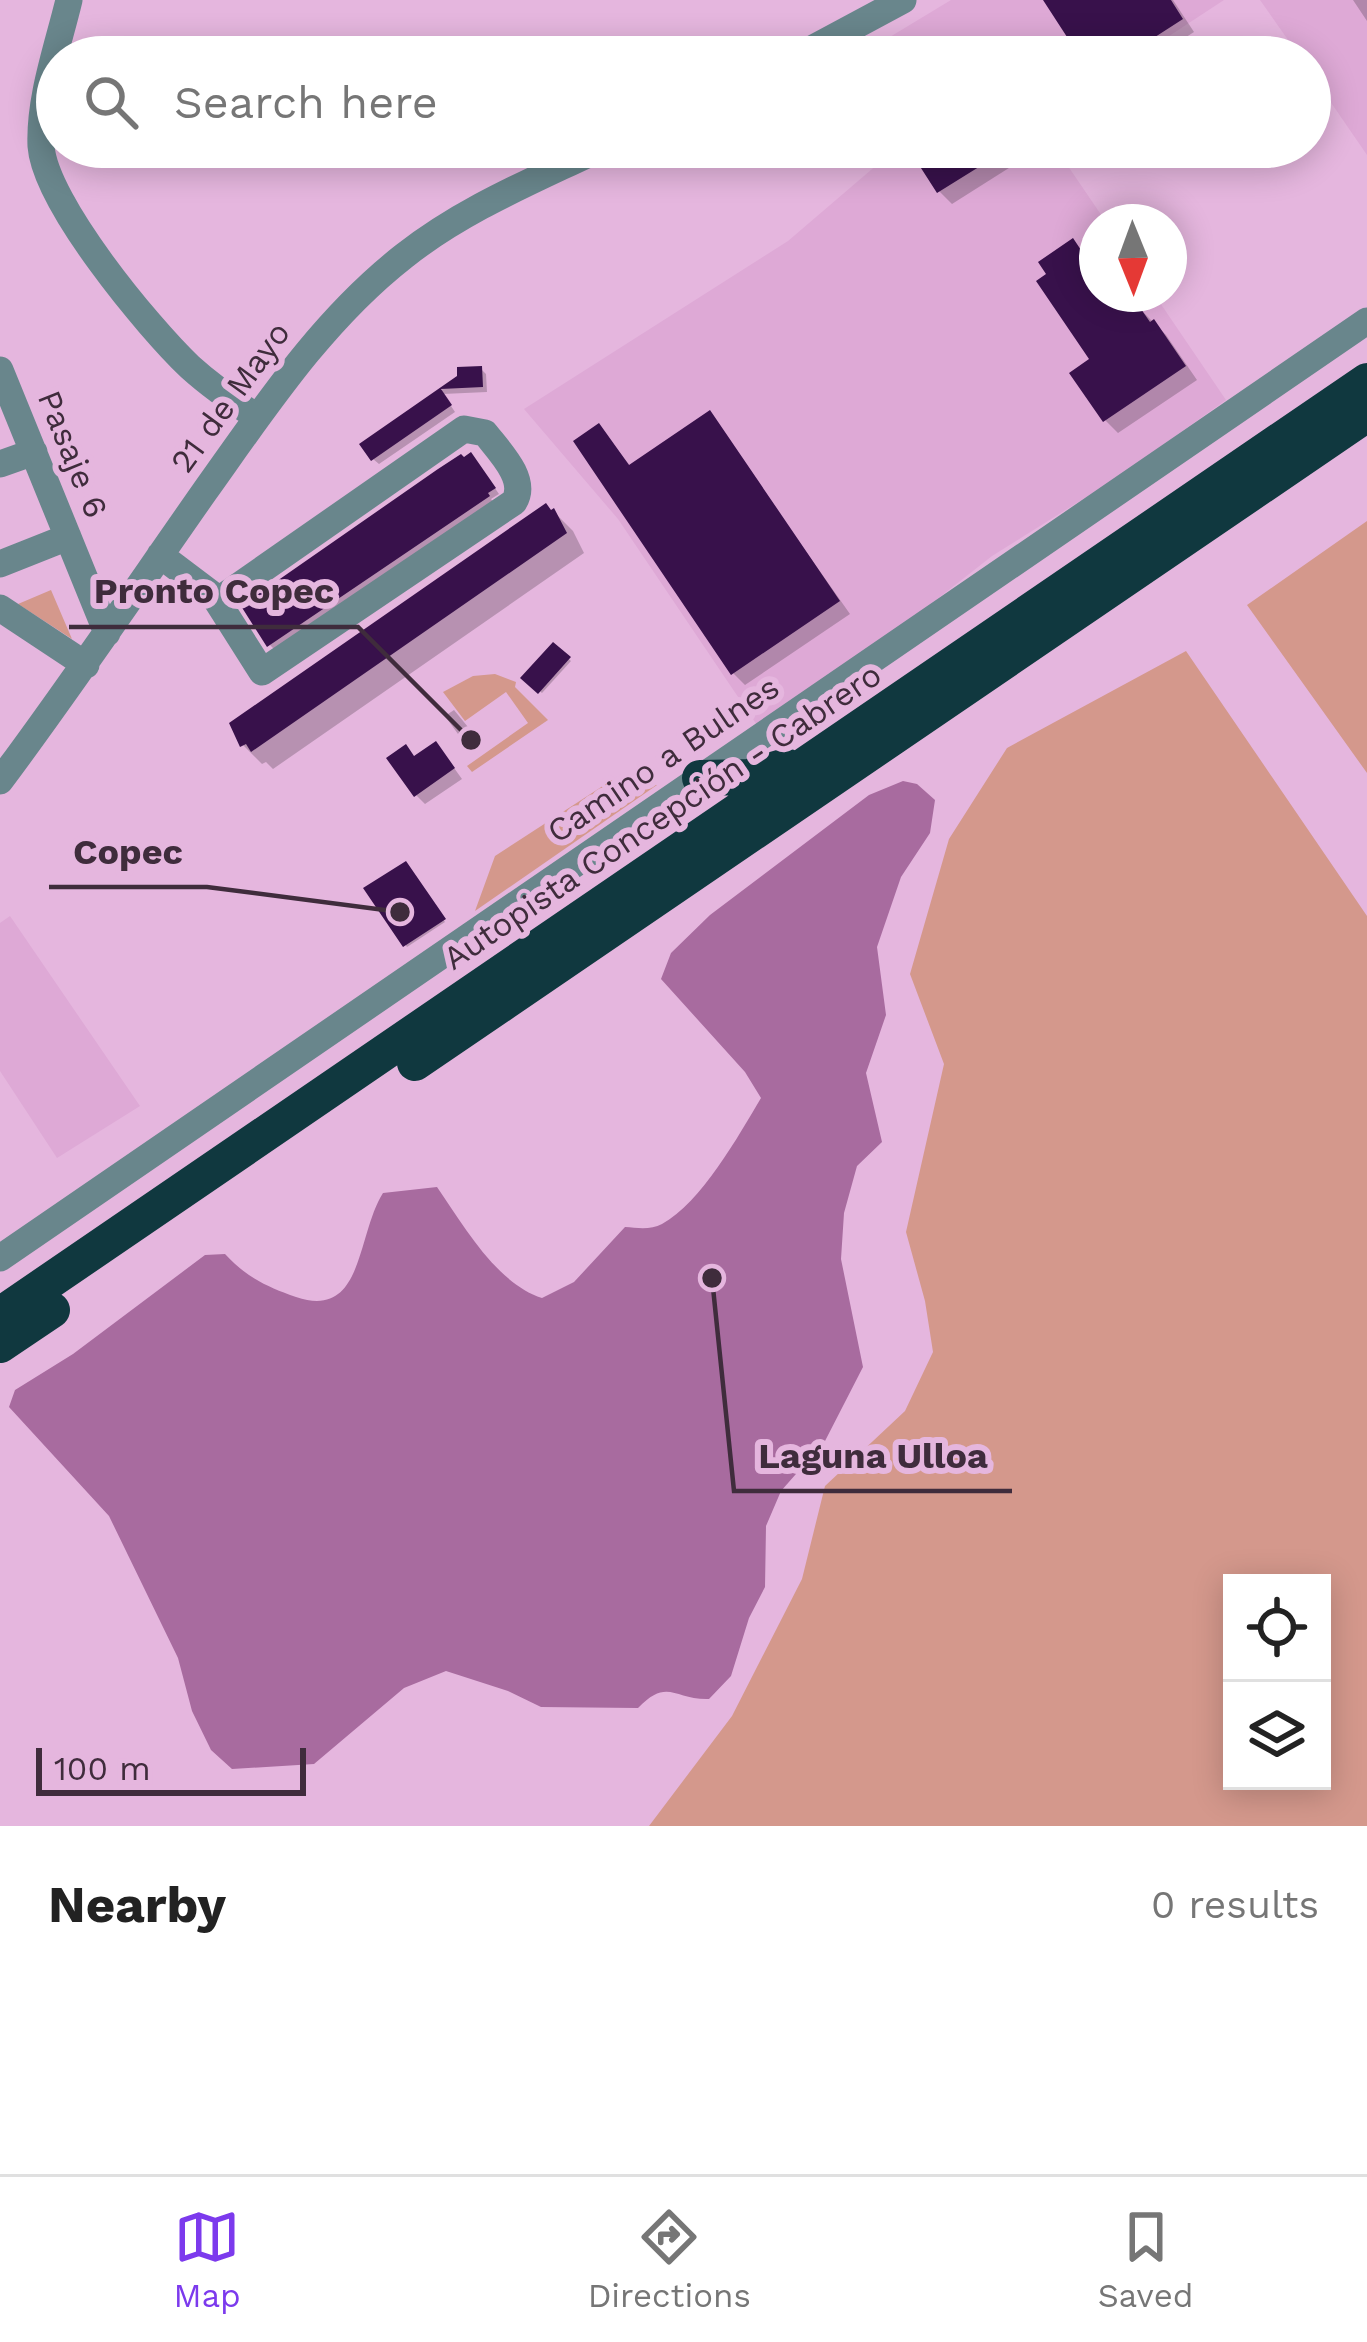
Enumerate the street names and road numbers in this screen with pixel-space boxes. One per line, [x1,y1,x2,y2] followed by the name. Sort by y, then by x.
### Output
[162,314,298,480] street label: 21 de Mayo
[30,385,116,523] street label: Pasaje 6
[436,654,888,978] street label: Autopista Concepción - Cabrero
[540,667,786,851] street label: Camino a Bulnes

